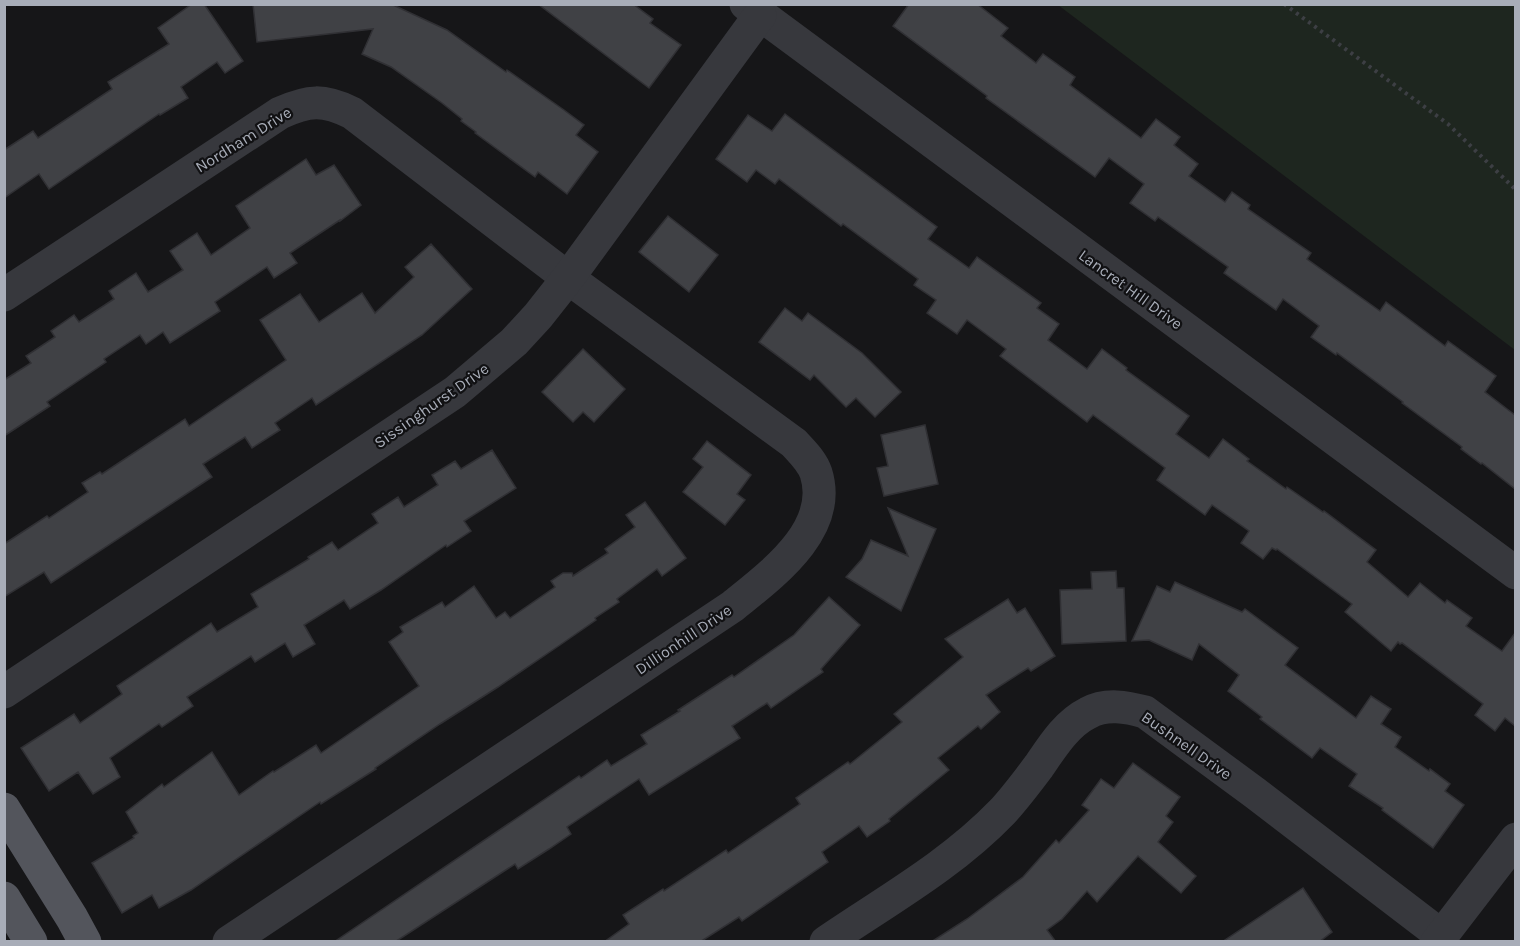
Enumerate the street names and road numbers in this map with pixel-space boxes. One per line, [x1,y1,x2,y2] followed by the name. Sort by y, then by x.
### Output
[192,102,295,177] street label: Nordham Drive
[1075,245,1186,333] street label: Lancret Hill Drive
[370,359,492,452] street label: Sissinghurst Drive
[632,600,735,679] street label: Dillionhill Drive
[1138,707,1235,784] street label: Bushnell Drive

